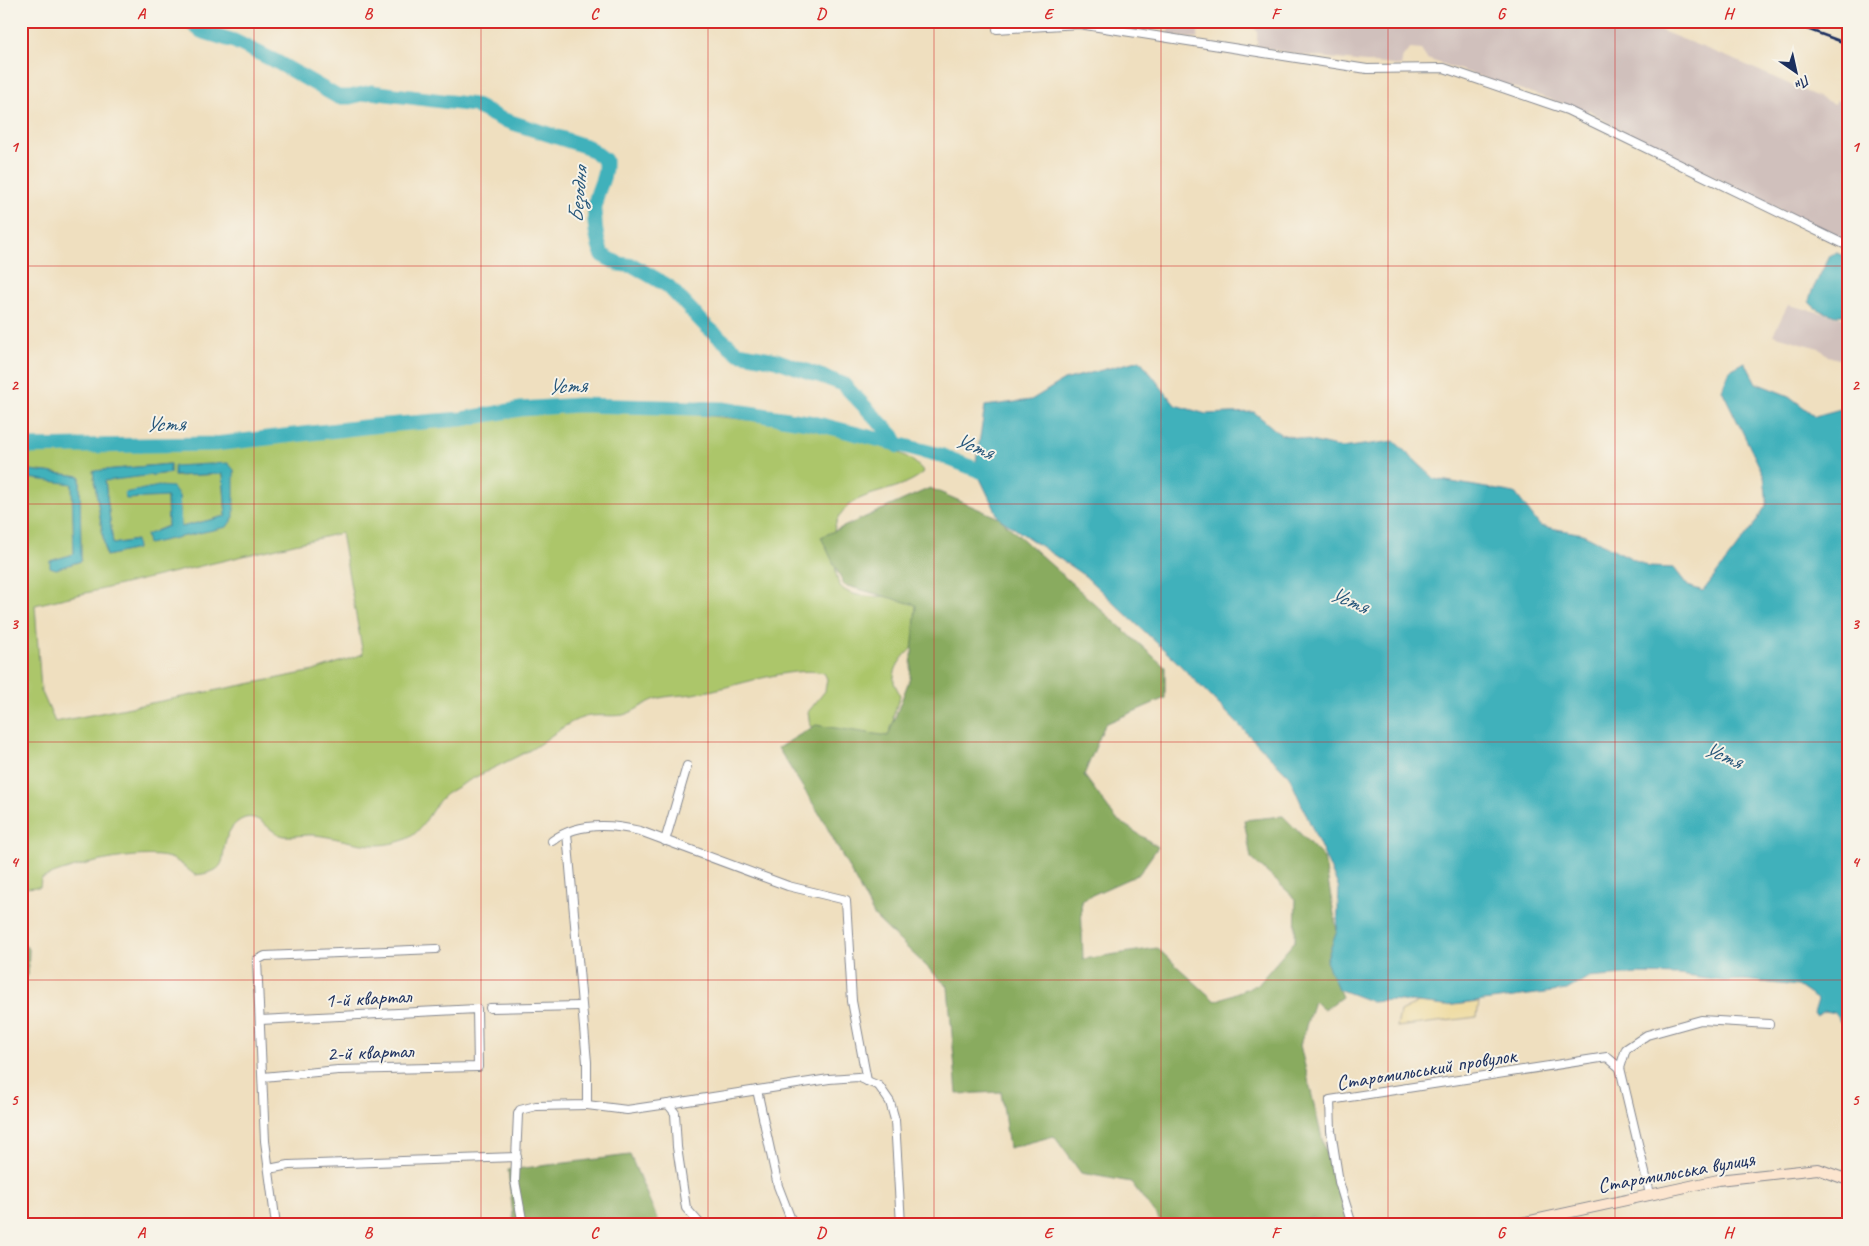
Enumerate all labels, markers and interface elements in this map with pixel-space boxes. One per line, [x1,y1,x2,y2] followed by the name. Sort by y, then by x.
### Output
[137,4,147,24] text: A
[364,4,374,24] text: B
[590,4,600,24] text: C
[816,4,827,24] text: D
[1044,4,1055,24] text: E
[1271,4,1282,24] text: F
[1497,4,1507,24] text: G
[1723,4,1735,24] text: H
[1772,48,1822,98] north arrow
[1791,71,1814,94] text: Пн
[10,137,19,157] text: 1
[1851,137,1860,157] text: 1
[562,163,595,224] water label: Безодня
[547,371,590,401] water label: Устя
[10,375,19,395] text: 2
[1851,375,1860,395] text: 2
[145,410,188,438] water label: Устя
[951,426,1000,467] water label: Устя
[1326,580,1375,621] water label: Устя
[10,614,19,634] text: 3
[1851,614,1860,634] text: 3
[1700,735,1749,776] water label: Устя
[10,852,19,872] text: 4
[1851,852,1860,872] text: 4
[324,983,414,1013] street label: 1-й квартал
[326,1037,415,1066] street label: 2-й квартал
[1334,1042,1520,1096] street label: Старомильський провулок
[11,1090,20,1110] text: 5
[1852,1090,1861,1110] text: 5
[1596,1145,1758,1199] street label: Старомильська вулиця
[137,1223,147,1243] text: A
[364,1223,374,1243] text: B
[590,1223,600,1243] text: C
[816,1223,827,1243] text: D
[1044,1223,1055,1243] text: E
[1271,1223,1282,1243] text: F
[1497,1223,1507,1243] text: G
[1723,1223,1735,1243] text: H

